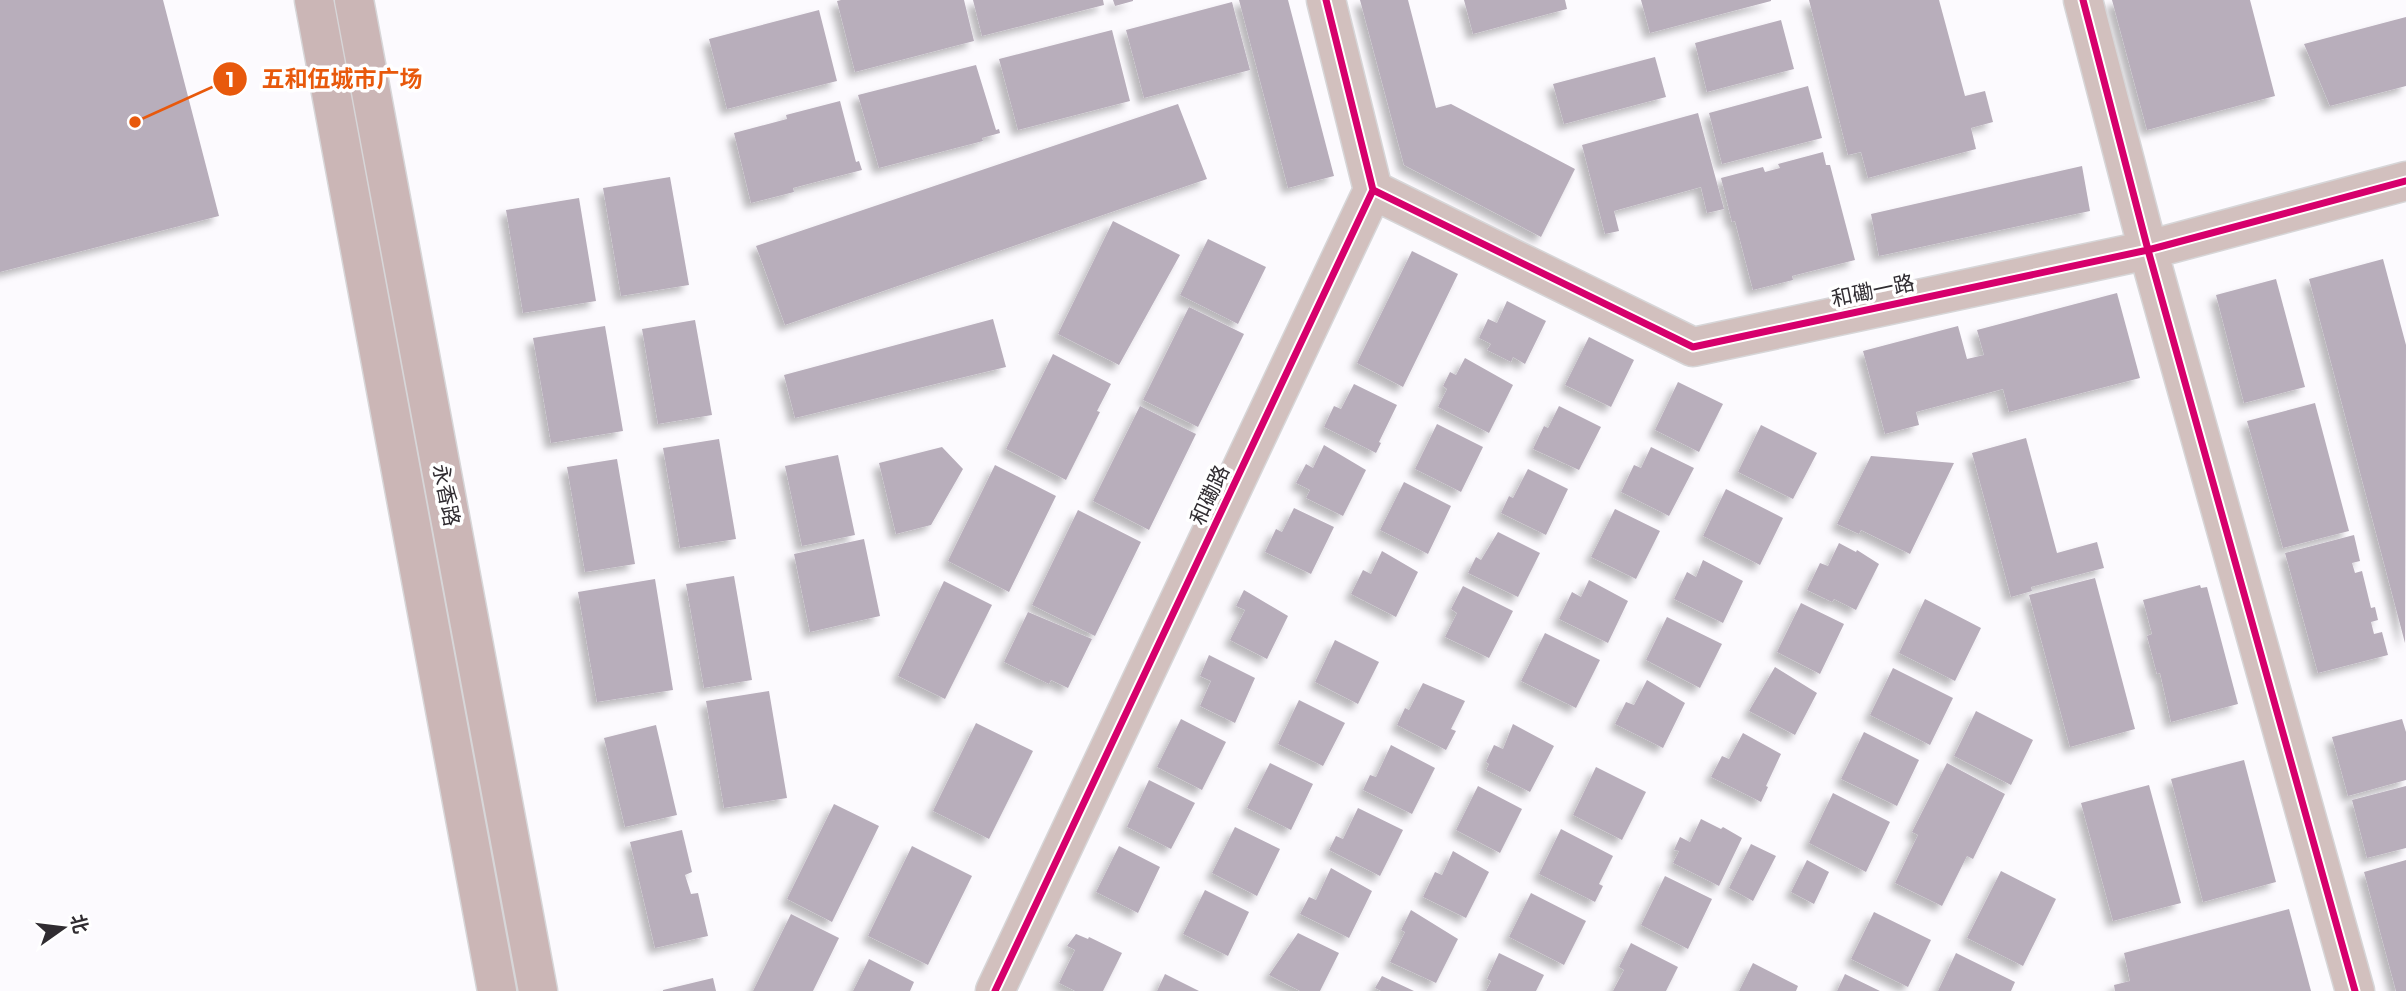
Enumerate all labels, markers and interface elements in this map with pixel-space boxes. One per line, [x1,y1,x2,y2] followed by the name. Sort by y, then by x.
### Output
[212,57,436,101] callout: 五和伍城市广场
[262,65,423,93] text: 五和伍城市广场
[226,67,234,92] text: 1
[1829,270,1917,311] street label: 和磡一路
[1185,461,1234,529] street label: 和磡路
[428,462,465,528] street label: 永香路
[28,893,98,963] north arrow
[66,912,92,936] text: 北

